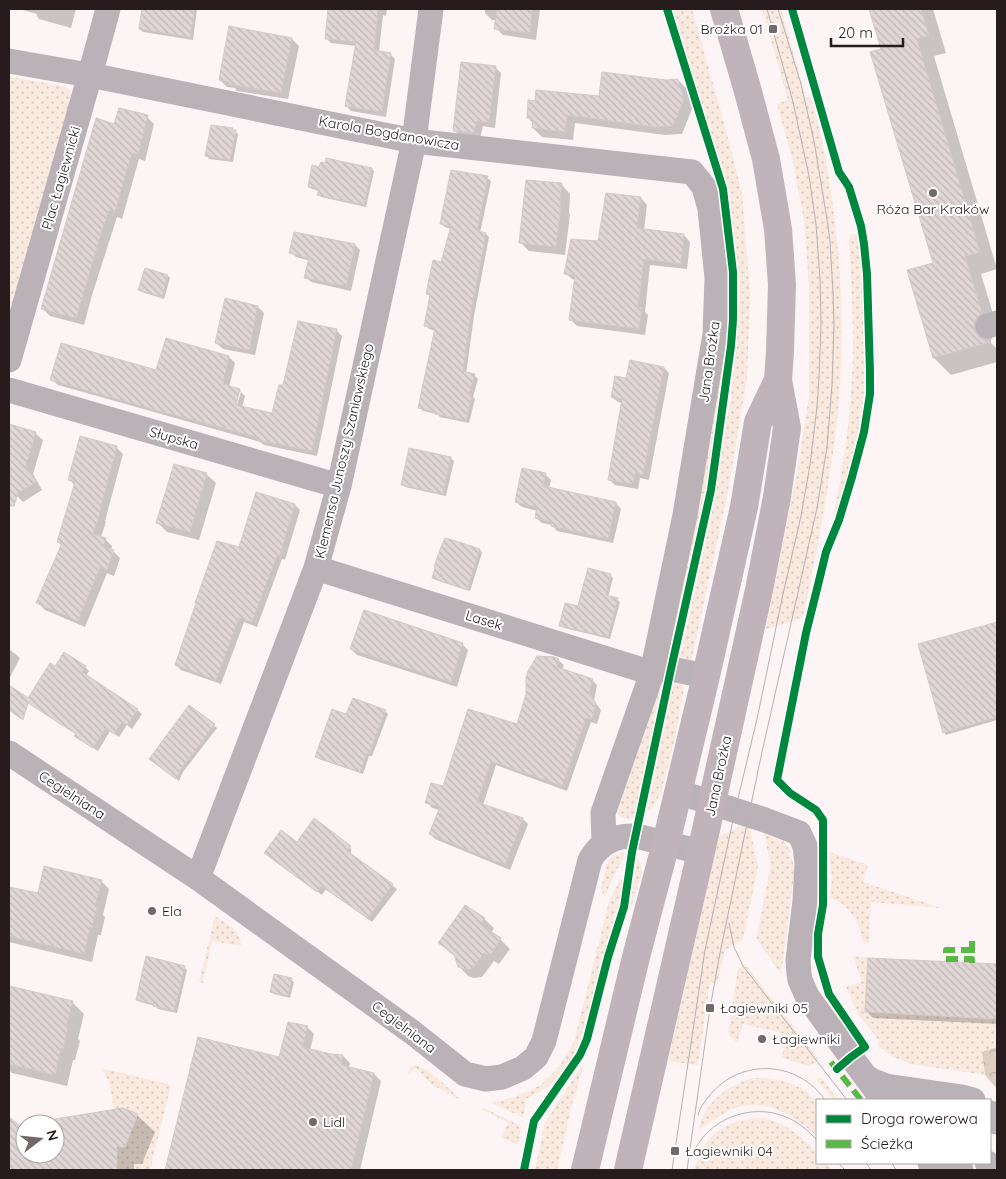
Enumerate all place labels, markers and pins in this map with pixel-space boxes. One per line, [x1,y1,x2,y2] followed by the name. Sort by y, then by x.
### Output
[700,20,763,38] place label: Brożka 01
[767,23,779,35] marker: Brożka 01
[927,187,939,199] marker: Róża Bar Kraków
[876,200,990,218] place label: Róża Bar Kraków
[162,902,182,920] place label: Ela
[146,905,158,917] marker: Ela
[720,999,808,1017] place label: Łagiewniki 05
[704,1002,716,1014] marker: Łagiewniki 05
[772,1030,840,1048] place label: Łagiewniki
[756,1033,768,1045] marker: Łagiewniki
[323,1113,345,1131] place label: Lidl
[307,1116,319,1128] marker: Lidl
[685,1142,773,1160] place label: Łagiewniki 04
[669,1145,681,1157] marker: Łagiewniki 04

